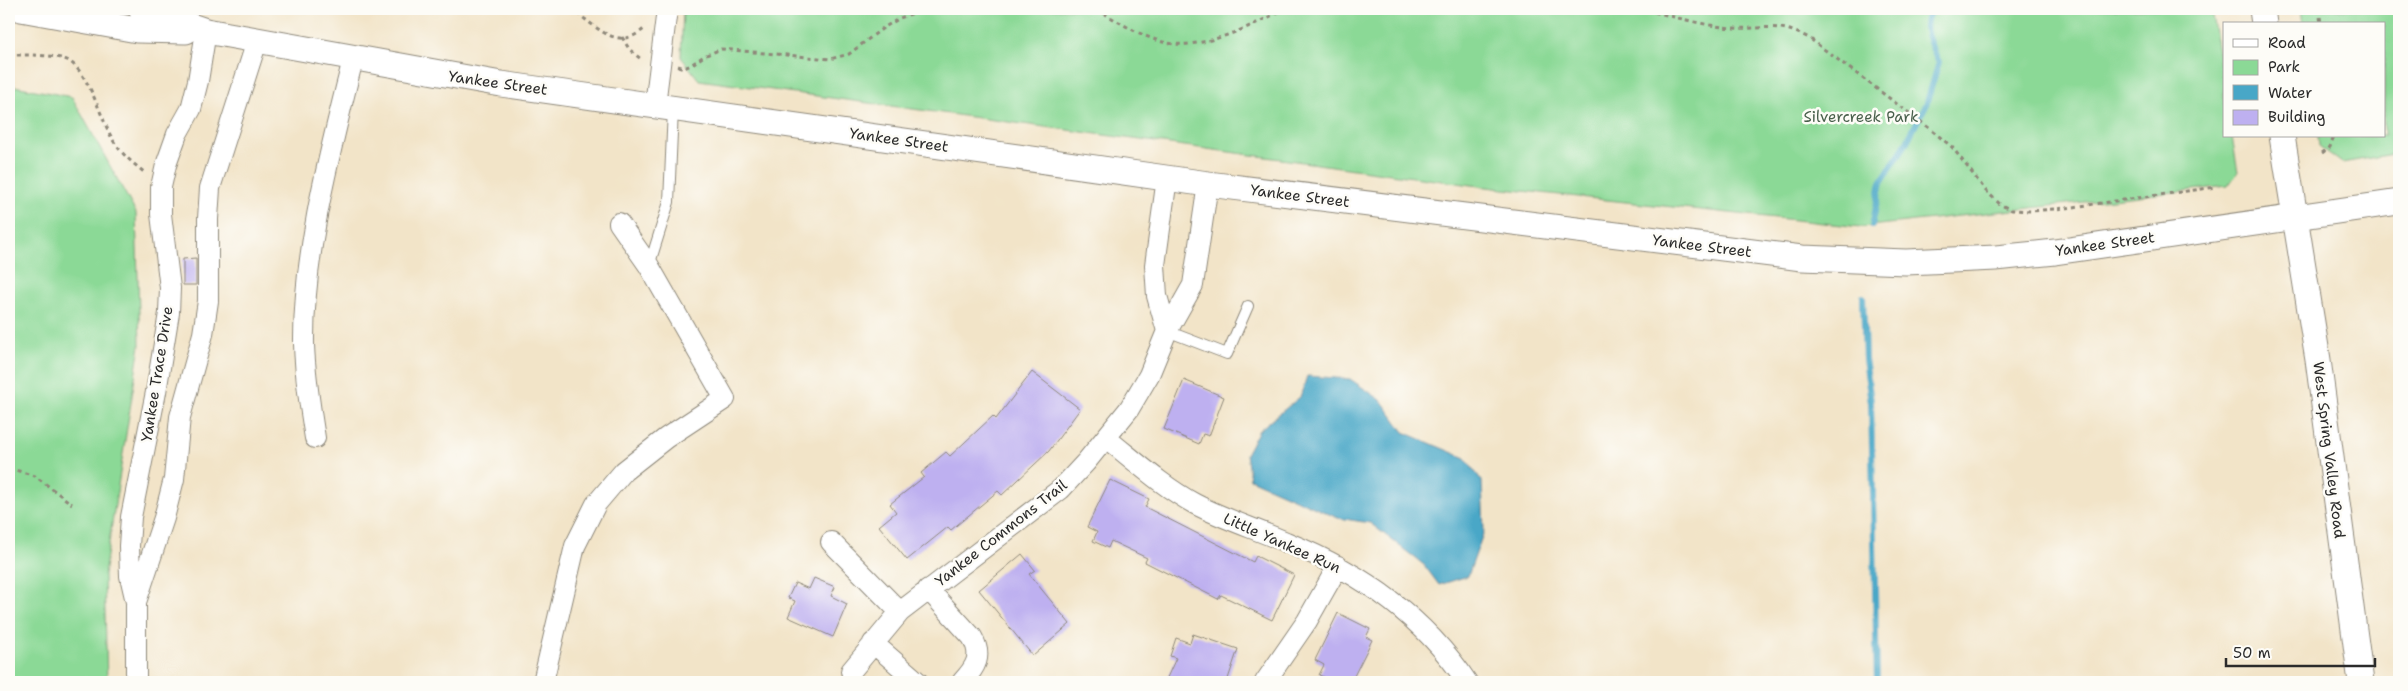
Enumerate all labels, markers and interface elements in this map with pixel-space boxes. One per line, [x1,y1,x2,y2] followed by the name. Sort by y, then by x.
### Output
[2223,22,2386,138] legend
[2268,33,2306,53] text: Road
[2268,57,2300,77] text: Park
[447,66,549,100] street label: Yankee Street
[2268,83,2312,103] text: Water
[1803,107,1919,127] park label: Silvercreek Park
[2268,107,2325,127] text: Building
[848,123,950,157] street label: Yankee Street
[1249,180,1351,212] street label: Yankee Street
[2054,227,2156,261] street label: Yankee Street
[1651,230,1753,262] street label: Yankee Street
[136,305,178,443] street label: Yankee Trace Drive
[2308,360,2350,540] street label: West Spring Valley Road
[931,475,1071,591] street label: Yankee Commons Trail
[1220,508,1344,578] street label: Little Yankee Run
[2226,636,2374,668] scale bar
[2233,643,2271,663] text: 50 m

